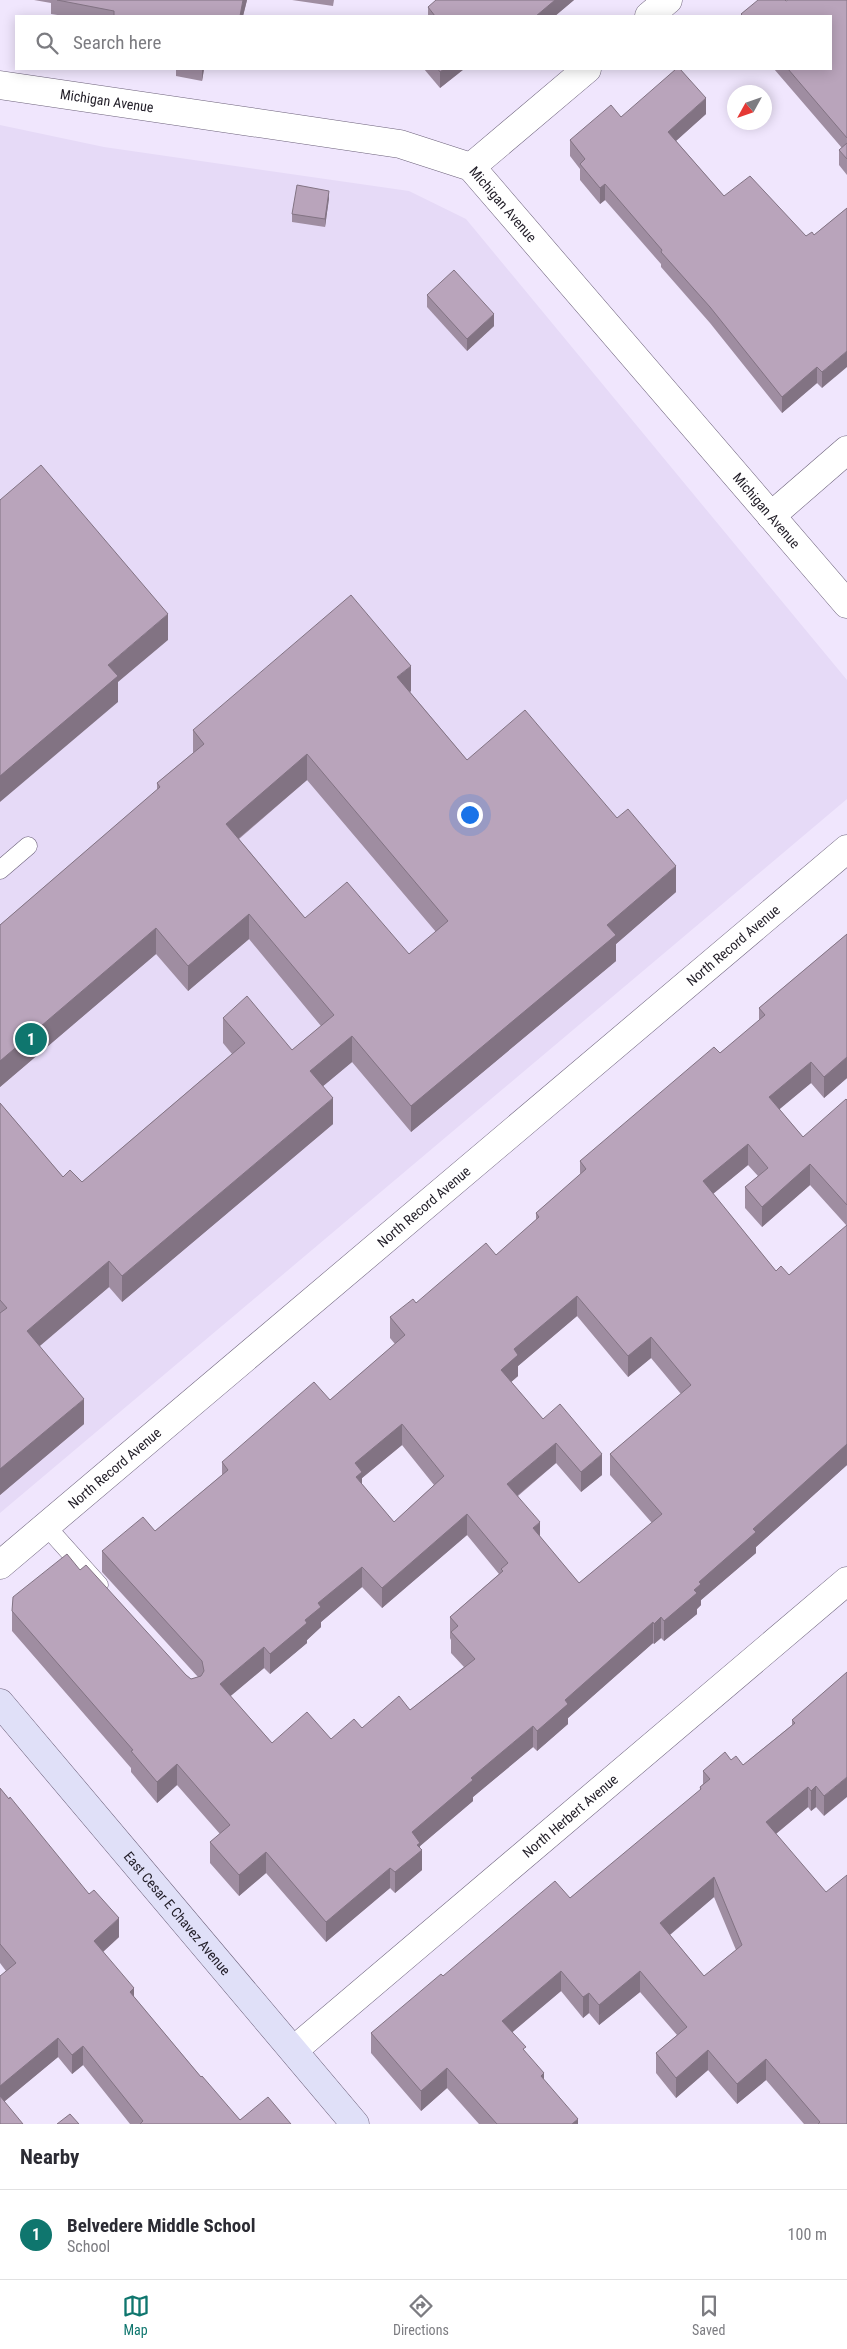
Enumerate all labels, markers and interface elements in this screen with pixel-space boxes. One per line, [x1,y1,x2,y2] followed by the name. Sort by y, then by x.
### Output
[15,15,832,70] search box
[33,29,61,57] icon: search
[73,31,161,54] text: Search here
[727,85,772,130] north arrow
[59,86,155,116] street label: Michigan Avenue
[466,163,540,245] street label: Michigan Avenue
[730,469,804,552] street label: Michigan Avenue
[457,802,483,828] your location
[683,901,783,989] street label: North Record Avenue
[15,1020,47,1058] pin: 1
[374,1163,474,1250] street label: North Record Avenue
[65,1424,165,1512] street label: North Record Avenue
[519,1771,621,1861] street label: North Herbert Avenue
[121,1848,234,1978] street label: East Cesar E Chavez Avenue
[20,2145,79,2169] text: Nearby
[67,2214,255,2237] text: Belvedere Middle School
[32,2225,40,2244] text: 1
[788,2225,827,2244] text: 100 m
[67,2237,110,2256] text: School
[122,2292,150,2338] tab: Map
[393,2292,449,2338] tab: Directions
[692,2292,725,2338] tab: Saved

